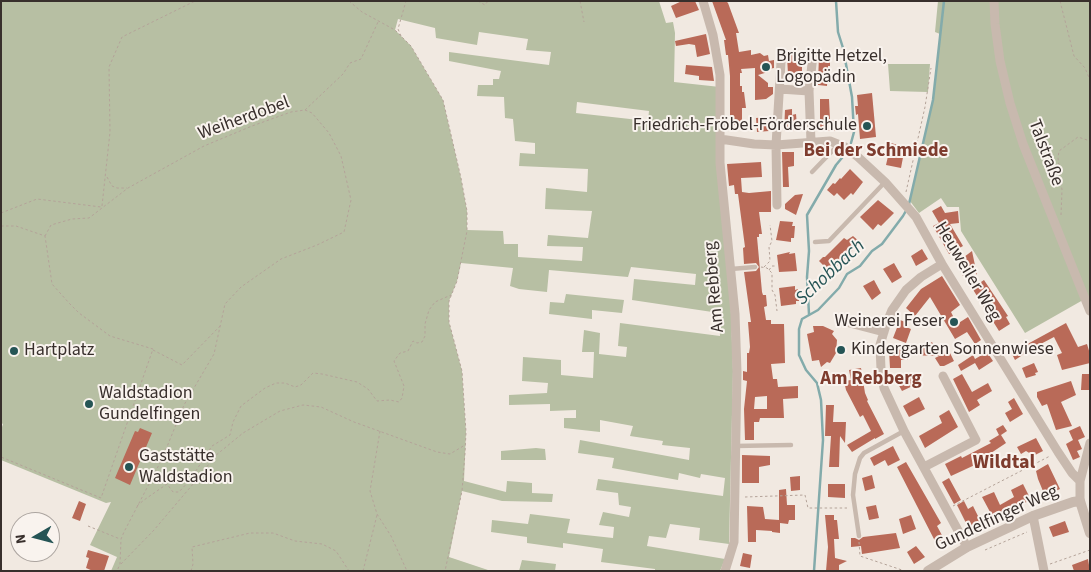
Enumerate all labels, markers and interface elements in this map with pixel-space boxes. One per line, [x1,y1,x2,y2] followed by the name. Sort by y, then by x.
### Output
[776,46,887,88] place label: Brigitte Hetzel, Logopädin
[760,61,772,73] marker: Brigitte Hetzel, Logopädin
[195,93,293,145] street label: Weiherdobel
[633,115,857,137] place label: Friedrich-Fröbel-Förderschule
[1022,117,1068,189] street label: Talstraße
[861,120,873,132] marker: Friedrich-Fröbel-Förderschule
[804,141,948,163] district label: Bei der Schmiede
[929,218,1005,326] street label: Heuweiler Weg
[792,235,870,311] water label: Schobbach
[700,241,730,333] street label: Am Rebberg
[834,311,944,333] place label: Weinerei Feser
[948,316,960,328] marker: Weinerei Feser
[851,339,1054,361] place label: Kindergarten Sonnenwiese
[24,340,94,362] place label: Hartplatz
[835,344,847,356] marker: Kindergarten Sonnenwiese
[8,345,20,357] marker: Hartplatz
[820,369,922,391] district label: Am Rebberg
[99,383,200,426] place label: Waldstadion Gundelfingen
[83,398,95,410] marker: Waldstadion Gundelfingen
[139,446,232,488] place label: Gaststätte Waldstadion
[973,452,1035,476] district label: Wildtal
[123,461,135,473] marker: Gaststätte Waldstadion
[932,481,1062,557] street label: Gundelfinger Weg
[10,512,60,562] north arrow
[11,533,32,545] text: N

